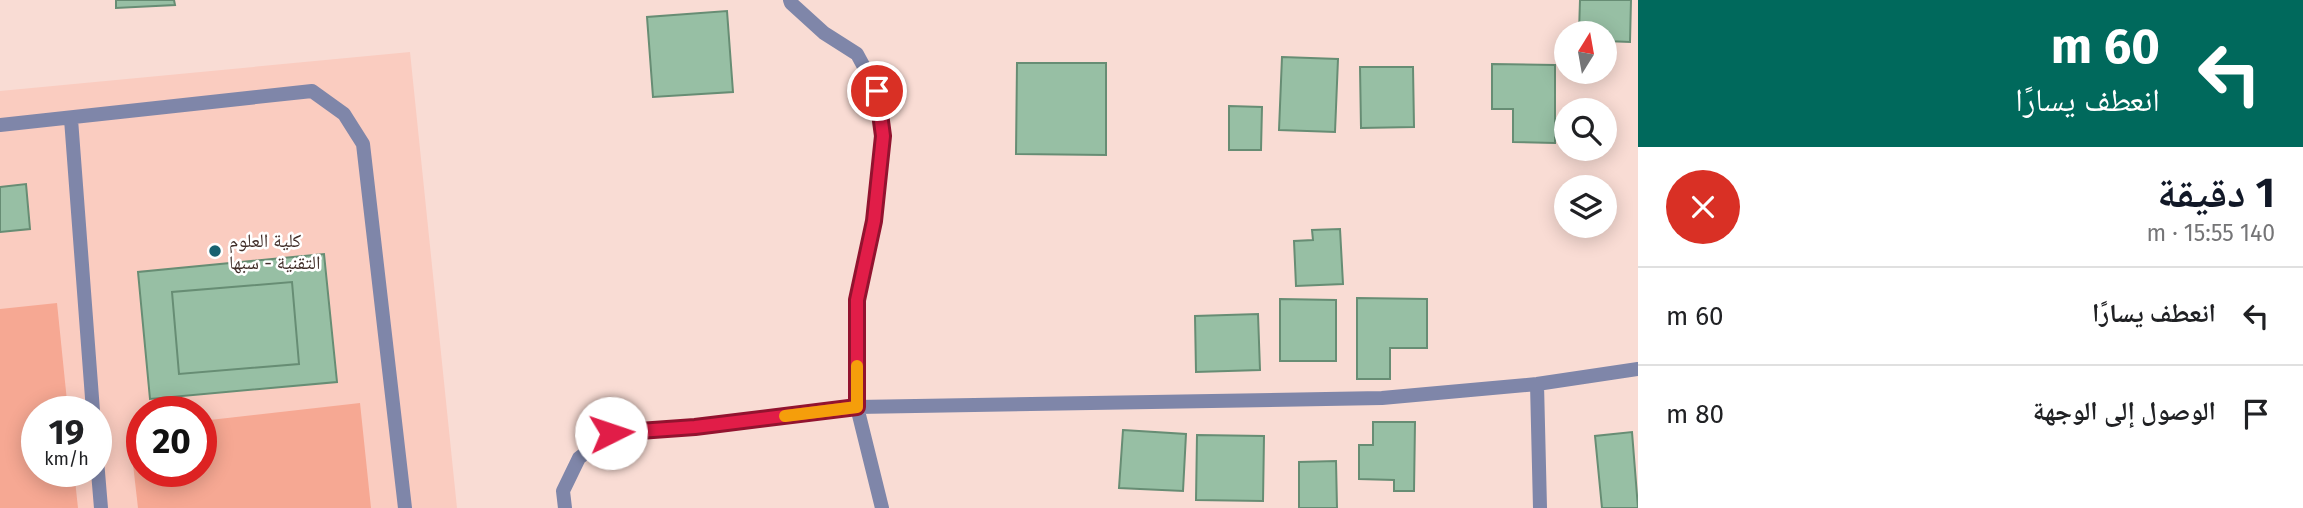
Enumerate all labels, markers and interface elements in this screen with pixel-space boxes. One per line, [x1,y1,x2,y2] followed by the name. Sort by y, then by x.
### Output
[2051,17,2160,76] text: 60 m
[1554,21,1617,84] north arrow
[1554,21,1617,238] map controls
[2184,28,2275,119] icon: left
[847,61,907,121] pin
[858,72,896,110] icon: arrive
[2015,81,2160,119] text: انعطف يسارًا
[1554,98,1617,161] button: search
[2157,168,2275,218] text: 1 دقيقة
[1666,170,1740,244] button: close
[1554,175,1617,238] button: layers
[2146,219,2275,247] text: 140 m · 15:55
[229,229,321,274] place label: كلية العلوم التقنية - سبها
[207,243,223,259] marker: كلية العلوم التقنية - سبها
[2237,297,2275,335] icon: left
[2092,298,2216,329] text: انعطف يسارًا
[1666,301,1724,332] text: 60 m
[2237,395,2275,433] icon: arrive
[126,396,217,487] speed limit sign: 20
[574,396,648,470] position arrow
[2033,396,2216,427] text: الوصول إلى الوجهة
[1666,399,1724,430] text: 80 m
[49,411,84,453] text: 19
[44,448,89,470] text: km/h

